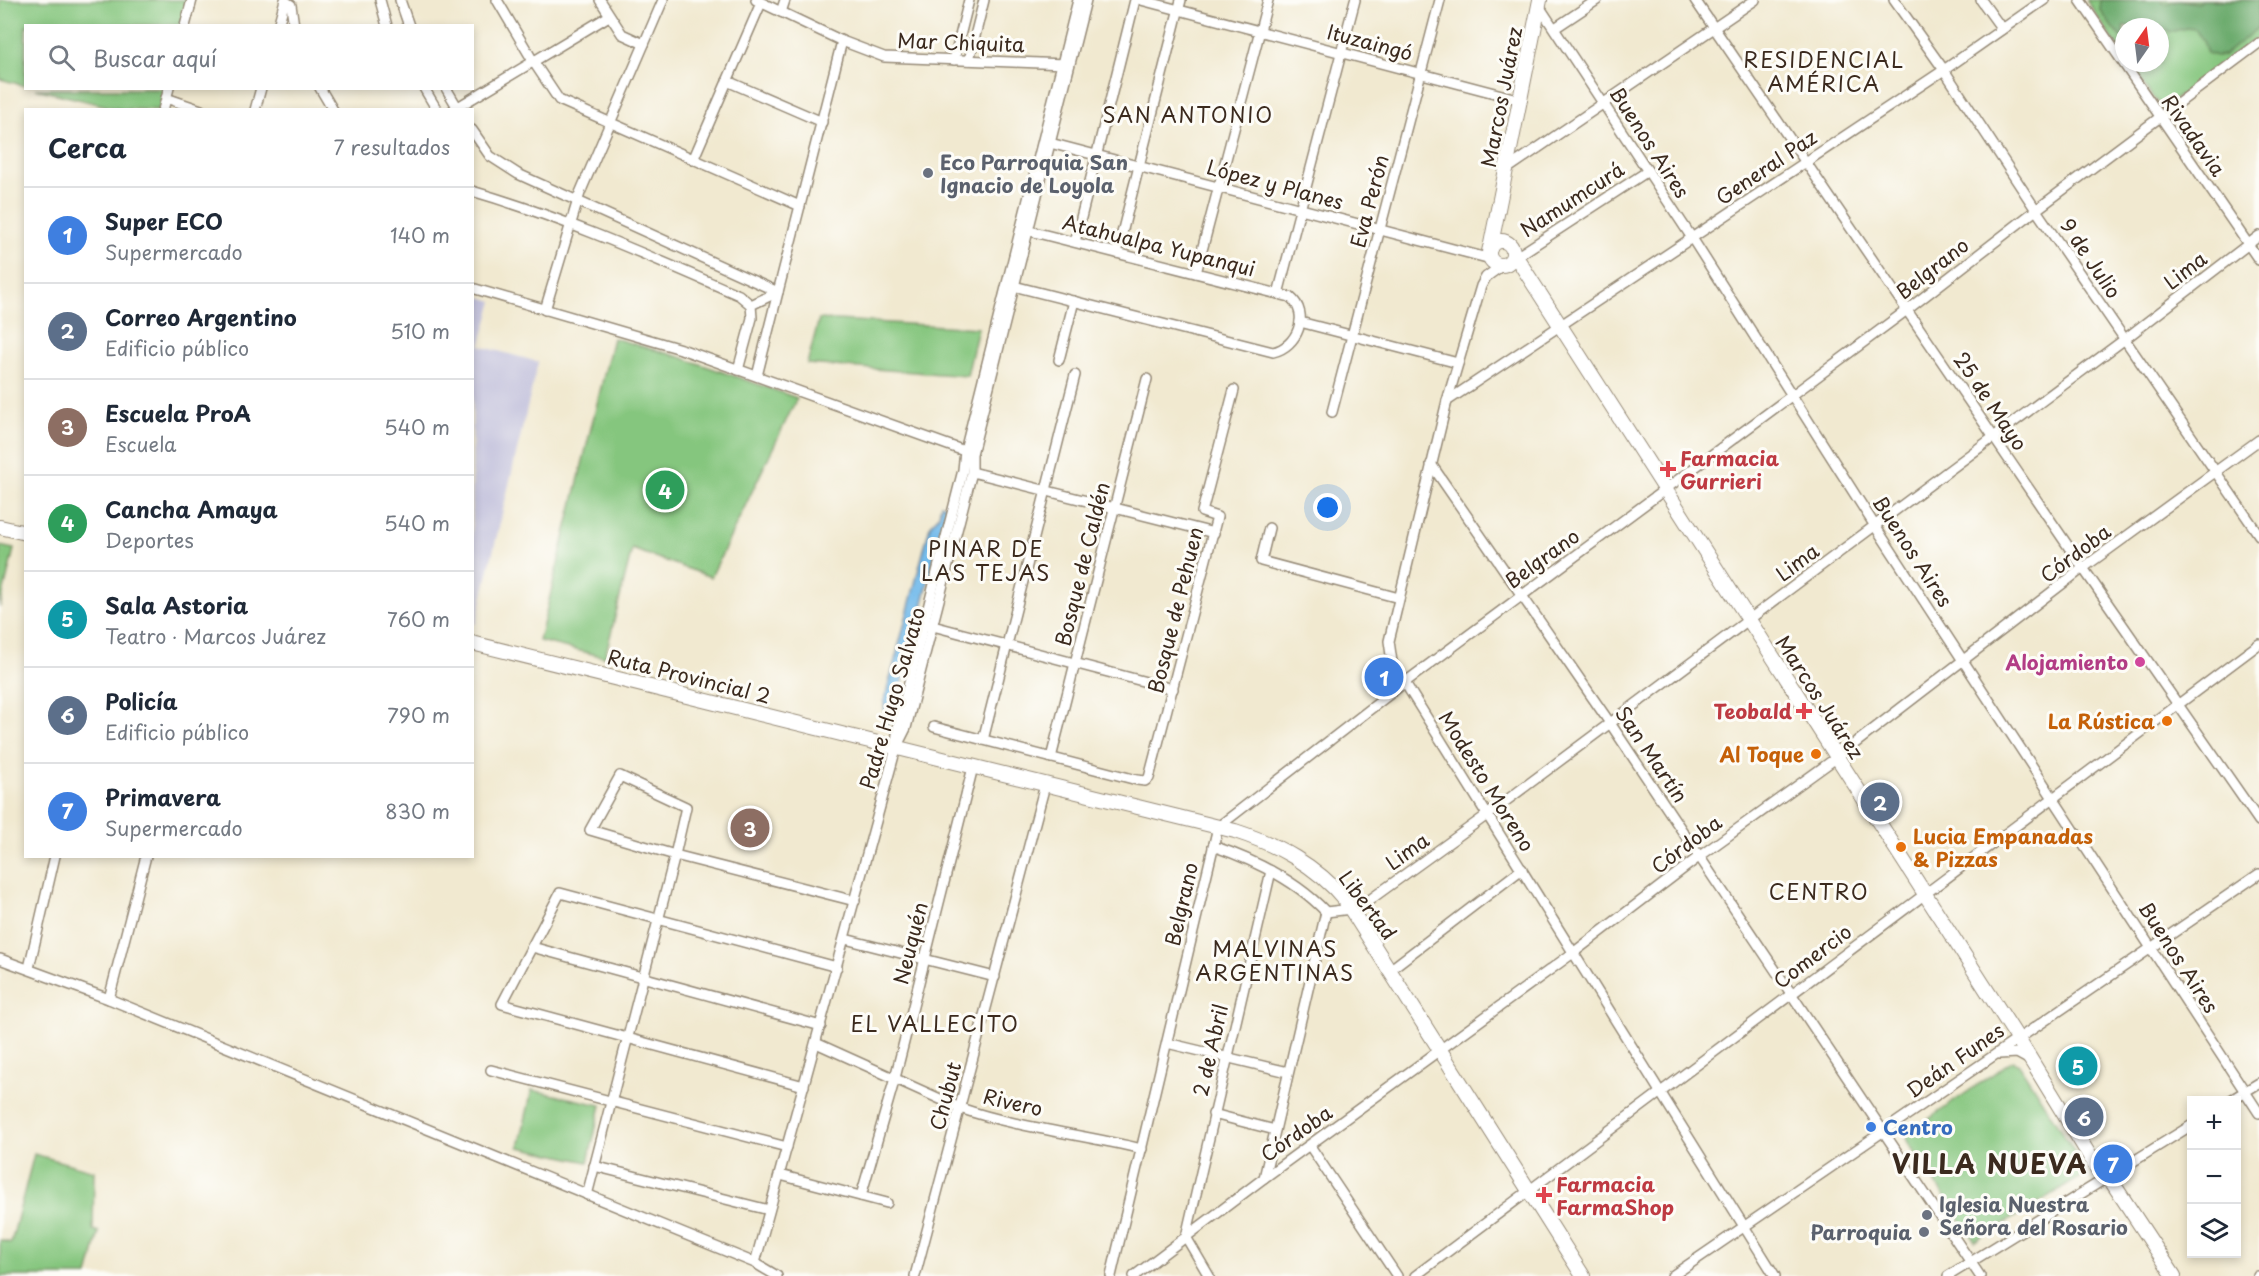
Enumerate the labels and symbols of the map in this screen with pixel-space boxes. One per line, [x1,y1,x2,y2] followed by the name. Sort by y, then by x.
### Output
[1324,16,1416,68] street label: Ituzaingó
[2115,18,2169,72] north arrow
[1473,24,1529,170] street label: Marcos Juárez
[897,25,1026,59] street label: Mar Chiquita
[1743,43,1905,99] district label: RESIDENCIAL AMÉRICA
[1603,80,1697,204] street label: Buenos Aires
[2155,88,2233,182] street label: Rivadavia
[1102,98,1274,130] district label: SAN ANTONIO
[1709,122,1823,212] street label: General Paz
[940,147,1128,200] place label: Eco Parroquia San Ignacio de Loyola
[1203,151,1347,217] street label: López y Planes
[1342,151,1396,251] street label: Eva Perón
[1514,154,1631,244] street label: Namumcurá
[921,166,935,180] marker: Eco Parroquia San Ignacio de Loyola
[1059,207,1259,283] street label: Atahualpa Yupanqui
[2053,212,2129,304] street label: 9 de Julio
[1889,230,1975,306] street label: Belgrano
[2157,243,2213,296] street label: Lima
[1947,346,2035,456] street label: 25 de Mayo
[1680,443,1779,496] place label: Farmacia Gurrieri
[1661,462,1675,476] marker: Farmacia Gurrieri
[646,468,684,512] pin: 4
[1047,479,1117,649] street label: Bosque de Caldén
[1866,489,1960,613] street label: Buenos Aires
[1313,493,1342,522] your location
[2033,516,2117,590] street label: Córdoba
[1499,521,1585,595] street label: Belgrano
[1140,524,1210,696] street label: Bosque de Pehuen
[921,532,1051,588] district label: PINAR DE LAS TEJAS
[1769,536,1825,588] street label: Lima
[852,604,932,792] street label: Padre Hugo Salvato
[1769,629,1871,765] street label: Marcos Juárez
[604,641,774,711] street label: Ruta Provincial 2
[2006,647,2128,677] place label: Alojamiento
[1364,654,1404,700] pin: 1
[2133,655,2147,669] marker: Alojamiento
[1714,696,1793,726] place label: Teobald
[1608,700,1696,808] street label: San Martín
[1797,704,1811,718] marker: Teobald
[1432,705,1542,857] street label: Modesto Moreno
[2048,706,2155,736] place label: La Rústica
[2160,714,2174,728] marker: La Rústica
[1718,739,1804,769] place label: Al Toque
[1809,747,1823,761] marker: Al Toque
[1860,780,1900,824] pin: 2
[730,806,770,850] pin: 3
[1644,807,1728,881] street label: Córdoba
[1913,821,2094,874] place label: Lucia Empanadas & Pizzas
[1379,825,1435,877] street label: Lima
[1894,840,1908,854] marker: Lucia Empanadas & Pizzas
[1157,859,1205,949] street label: Belgrano
[1332,864,1404,946] street label: Libertad
[1769,875,1869,907] district label: CENTRO
[2132,895,2226,1019] street label: Buenos Aires
[885,899,935,987] street label: Neuquén
[1767,917,1857,995] street label: Comercio
[1195,932,1355,988] district label: MALVINAS ARGENTINAS
[1185,1001,1235,1099] street label: 2 de Abril
[851,1007,1019,1039] district label: EL VALLECITO
[1900,1015,2010,1105] street label: Deán Funes
[2058,1044,2098,1088] pin: 5
[922,1059,968,1133] street label: Chubut
[980,1081,1046,1123] street label: Rivero
[2064,1094,2104,1140] pin: 6
[1254,1097,1338,1169] street label: Córdoba
[1883,1112,1953,1142] place label: Centro
[1864,1120,1878,1134] marker: Centro
[2094,1142,2132,1186] pin: 7
[1892,1144,2088,1183] district label: VILLA NUEVA
[1556,1169,1674,1222] place label: Farmacia FarmaShop
[1537,1188,1551,1202] marker: Farmacia FarmaShop
[1939,1189,2128,1242] place label: Iglesia Nuestra Señora del Rosario
[1920,1208,1934,1222] marker: Iglesia Nuestra Señora del Rosario
[1810,1217,1912,1247] place label: Parroquia
[1917,1225,1931,1239] marker: Parroquia

